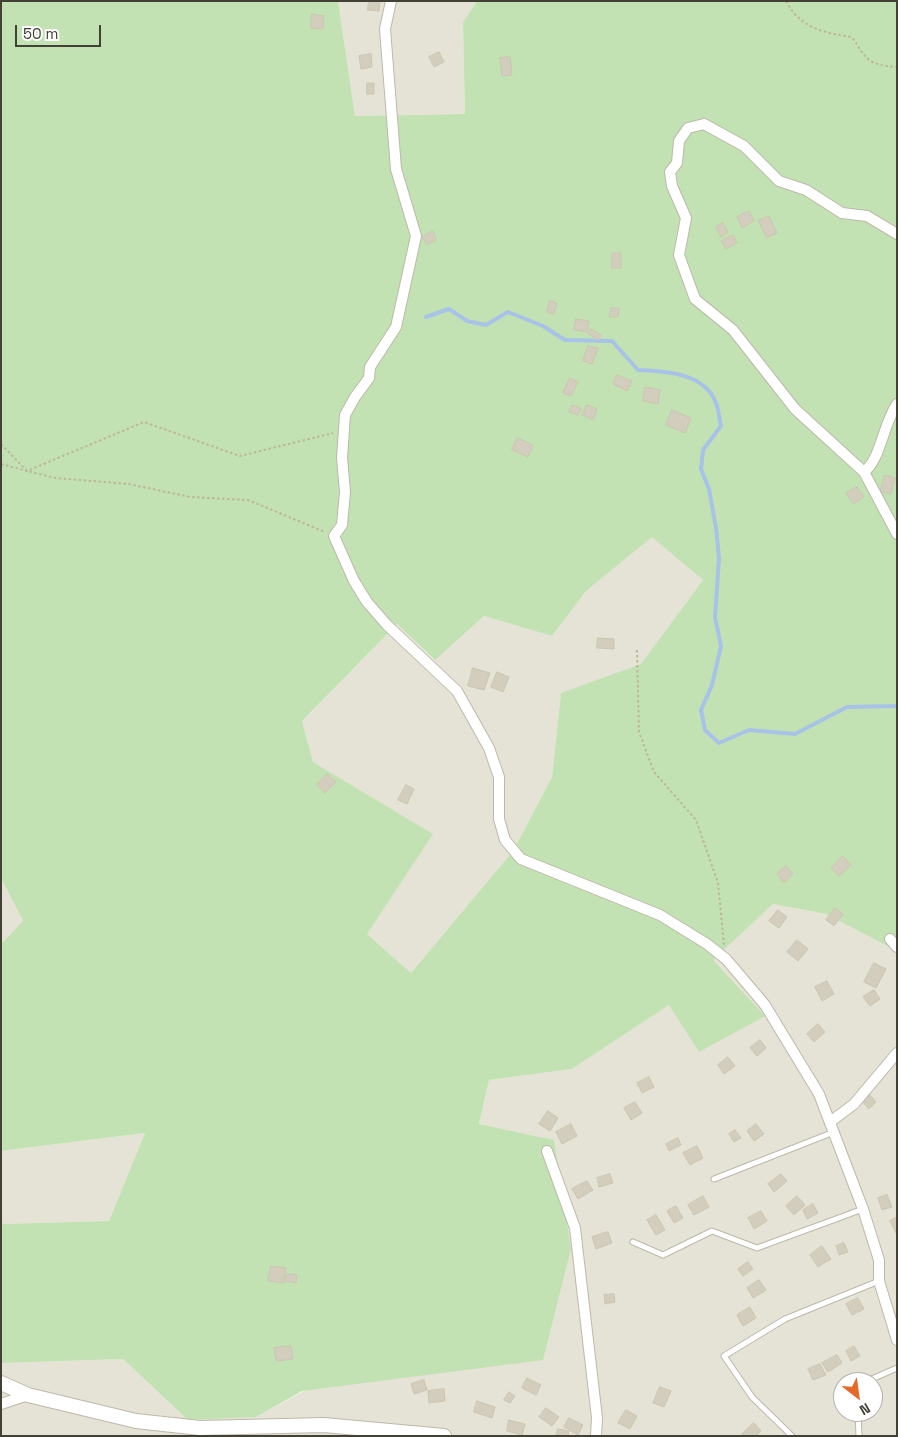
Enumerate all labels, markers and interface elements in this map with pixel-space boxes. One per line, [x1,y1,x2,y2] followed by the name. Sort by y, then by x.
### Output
[18,15,104,47] scale bar
[23,24,58,43] text: 50 m
[833,1372,883,1422] north arrow
[856,1399,874,1419] text: N

